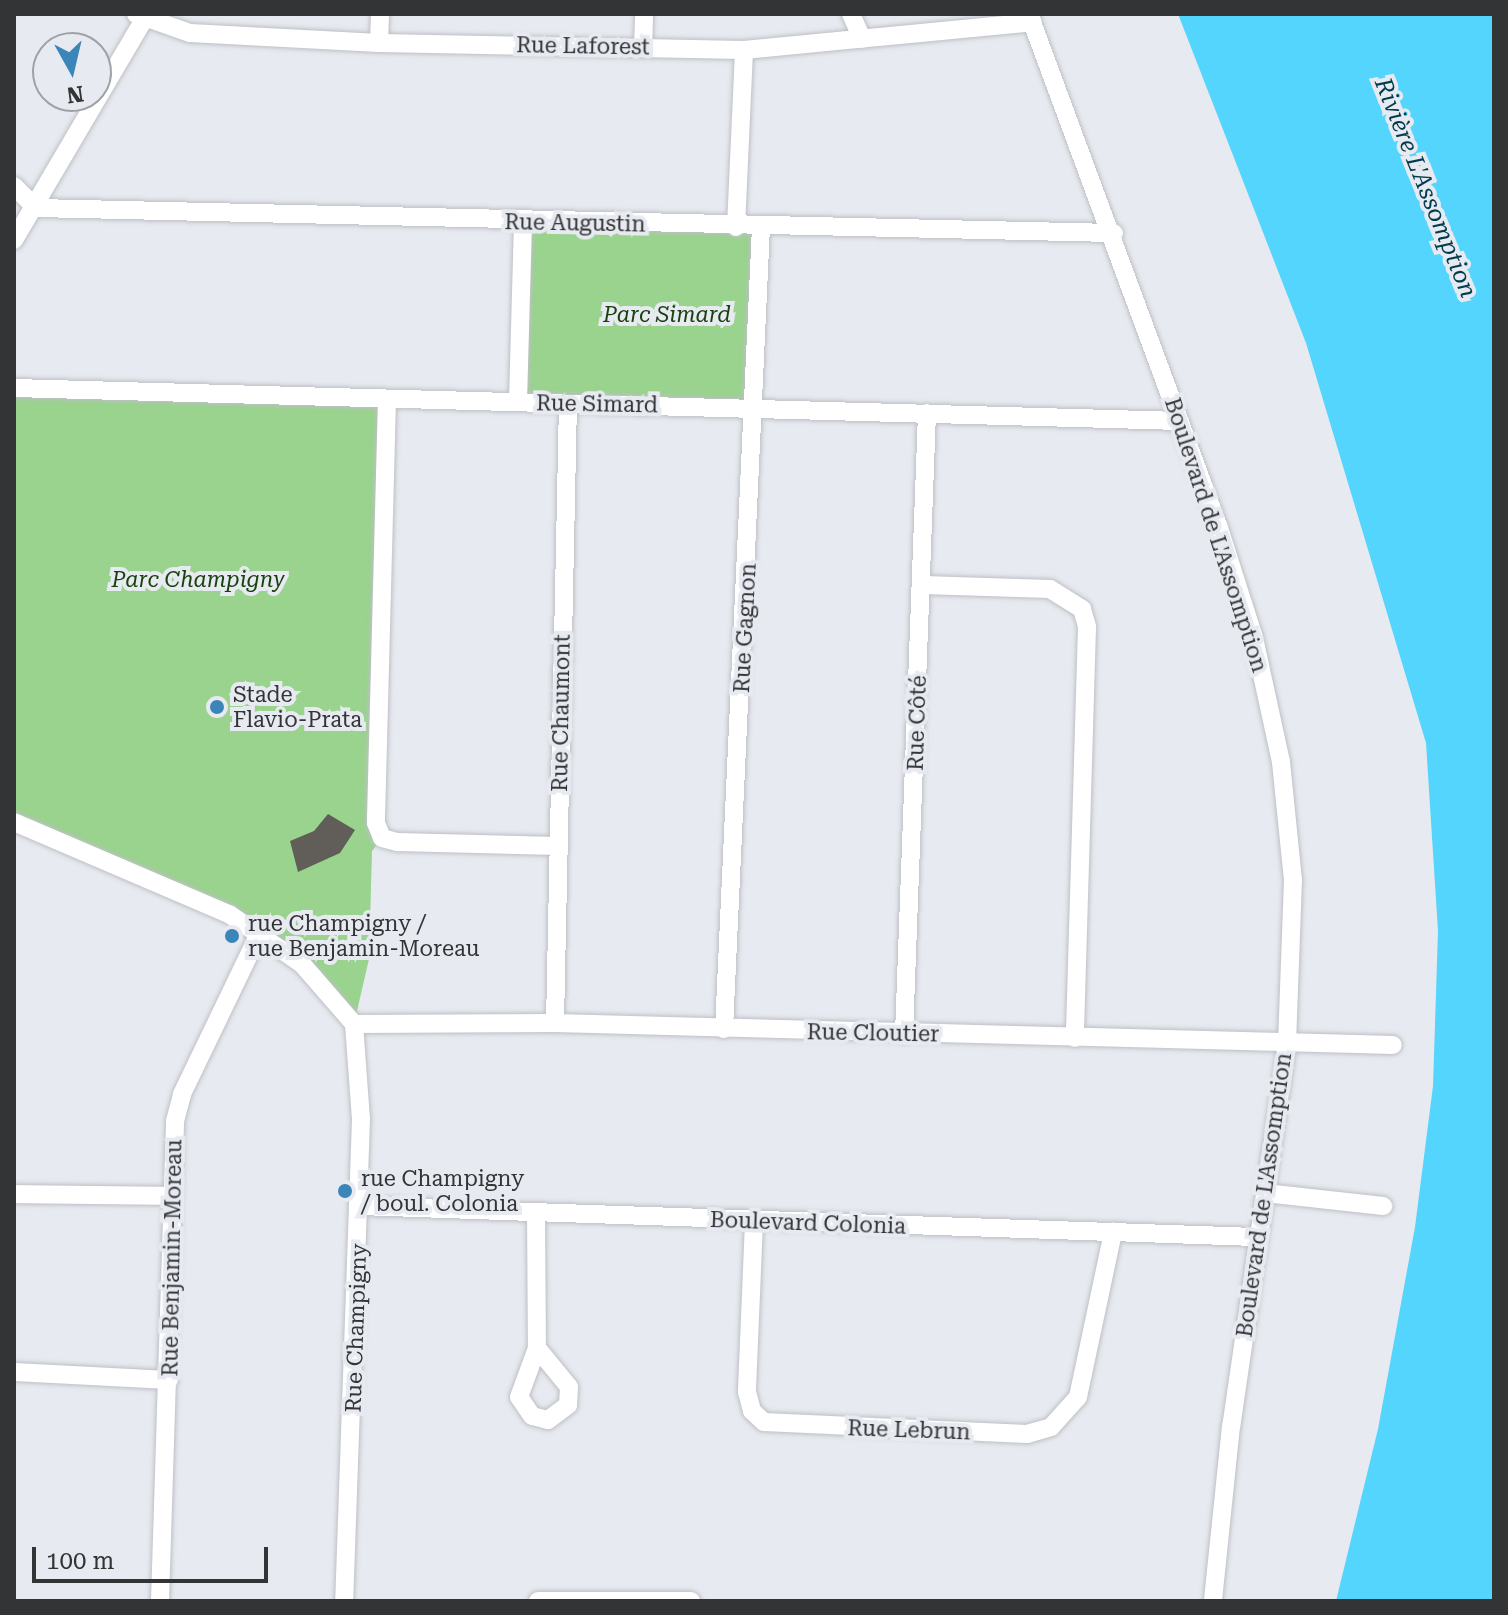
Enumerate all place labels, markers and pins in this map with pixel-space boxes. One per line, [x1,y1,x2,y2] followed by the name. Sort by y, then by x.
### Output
[233,681,362,732] place label: Stade Flavio-Prata
[208,698,226,716] marker: Stade Flavio-Prata
[248,910,479,962] place label: rue Champigny / rue Benjamin-Moreau
[223,927,241,945] marker: rue Champigny / rue Benjamin-Moreau
[361,1165,524,1216] place label: rue Champigny / boul. Colonia
[336,1182,354,1200] marker: rue Champigny / boul. Colonia

